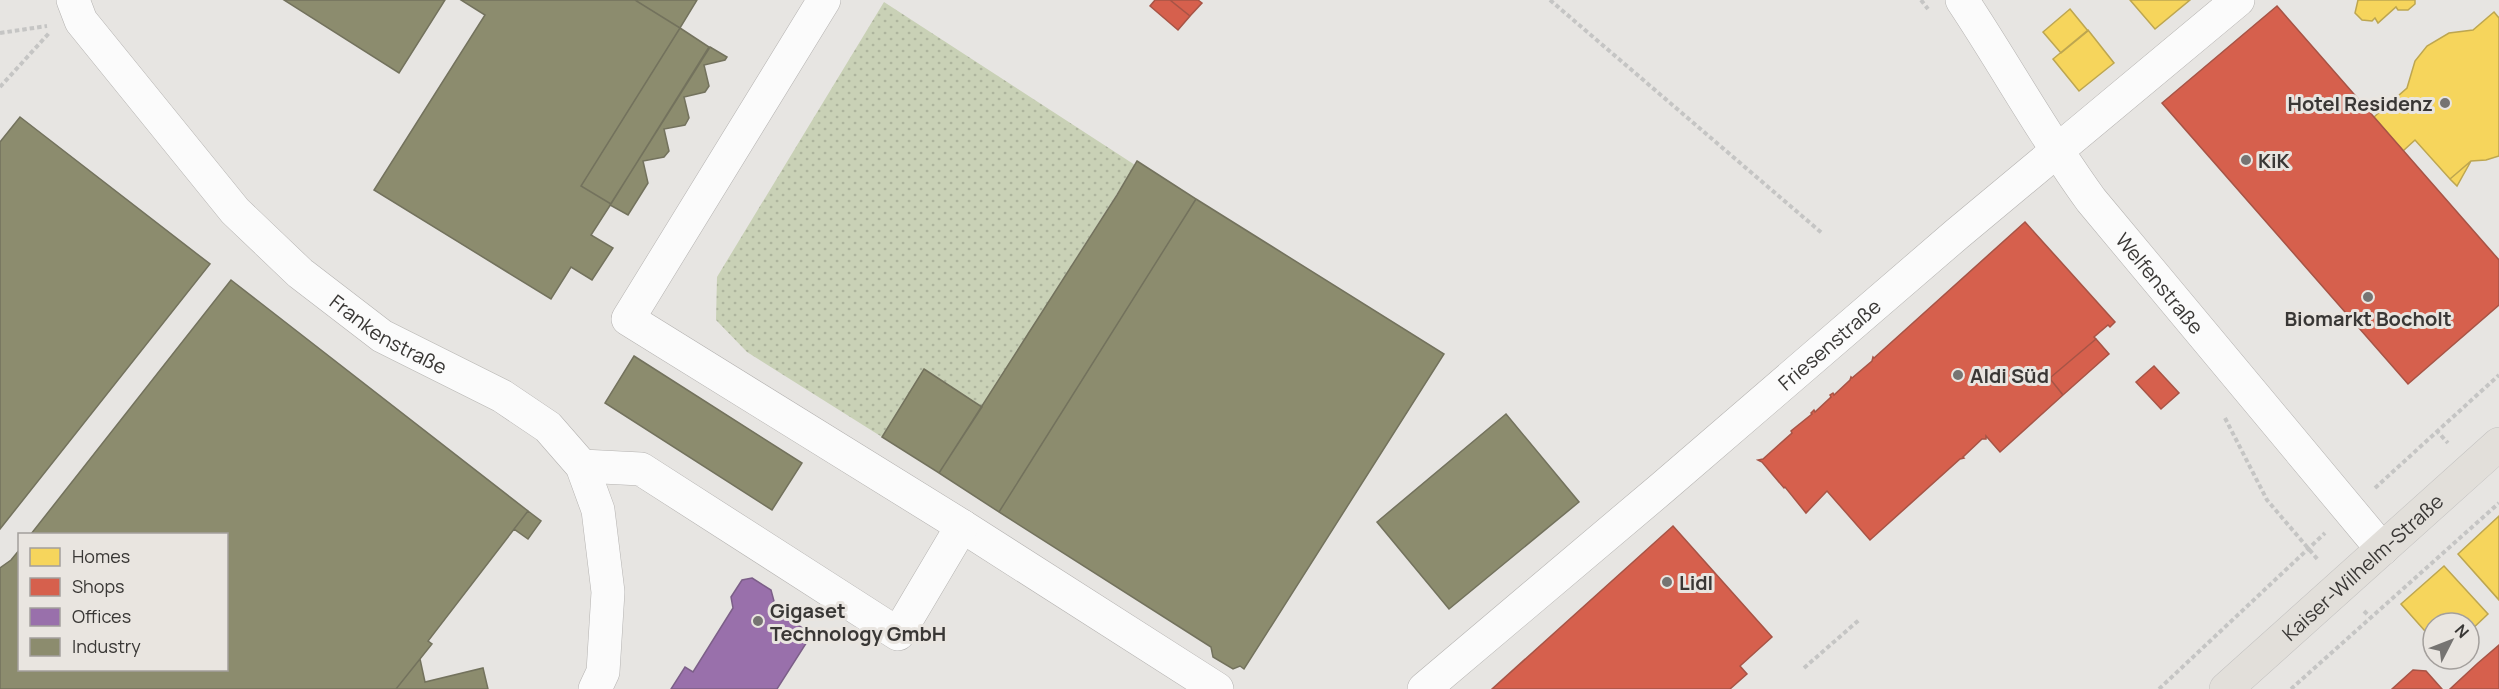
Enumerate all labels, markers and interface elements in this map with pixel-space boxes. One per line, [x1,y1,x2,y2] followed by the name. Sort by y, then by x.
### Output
[2288,90,2433,117] place label: Hotel Residenz
[2438,96,2452,110] marker: Hotel Residenz
[2258,147,2290,174] place label: KiK
[2239,153,2253,167] marker: KiK
[2110,227,2210,339] street label: Welfenstraße
[325,288,452,380] street label: Frankenstraße
[2361,290,2375,304] marker: Biomarkt Bocholt
[1772,292,1886,396] street label: Friesenstraße
[2284,305,2452,332] place label: Biomarkt Bocholt
[1970,362,2049,389] place label: Aldi Süd
[1951,368,1965,382] marker: Aldi Süd
[2276,487,2449,646] street label: Kaiser-Wilhelm-Straße
[18,533,228,671] legend
[72,544,130,568] text: Homes
[1679,569,1713,596] place label: Lidl
[72,574,124,598] text: Shops
[1660,575,1674,589] marker: Lidl
[770,597,946,647] place label: Gigaset Technology GmbH
[72,604,131,628] text: Offices
[2421,611,2481,671] north arrow
[751,614,765,628] marker: Gigaset Technology GmbH
[2450,619,2474,643] text: N
[72,634,141,658] text: Industry

